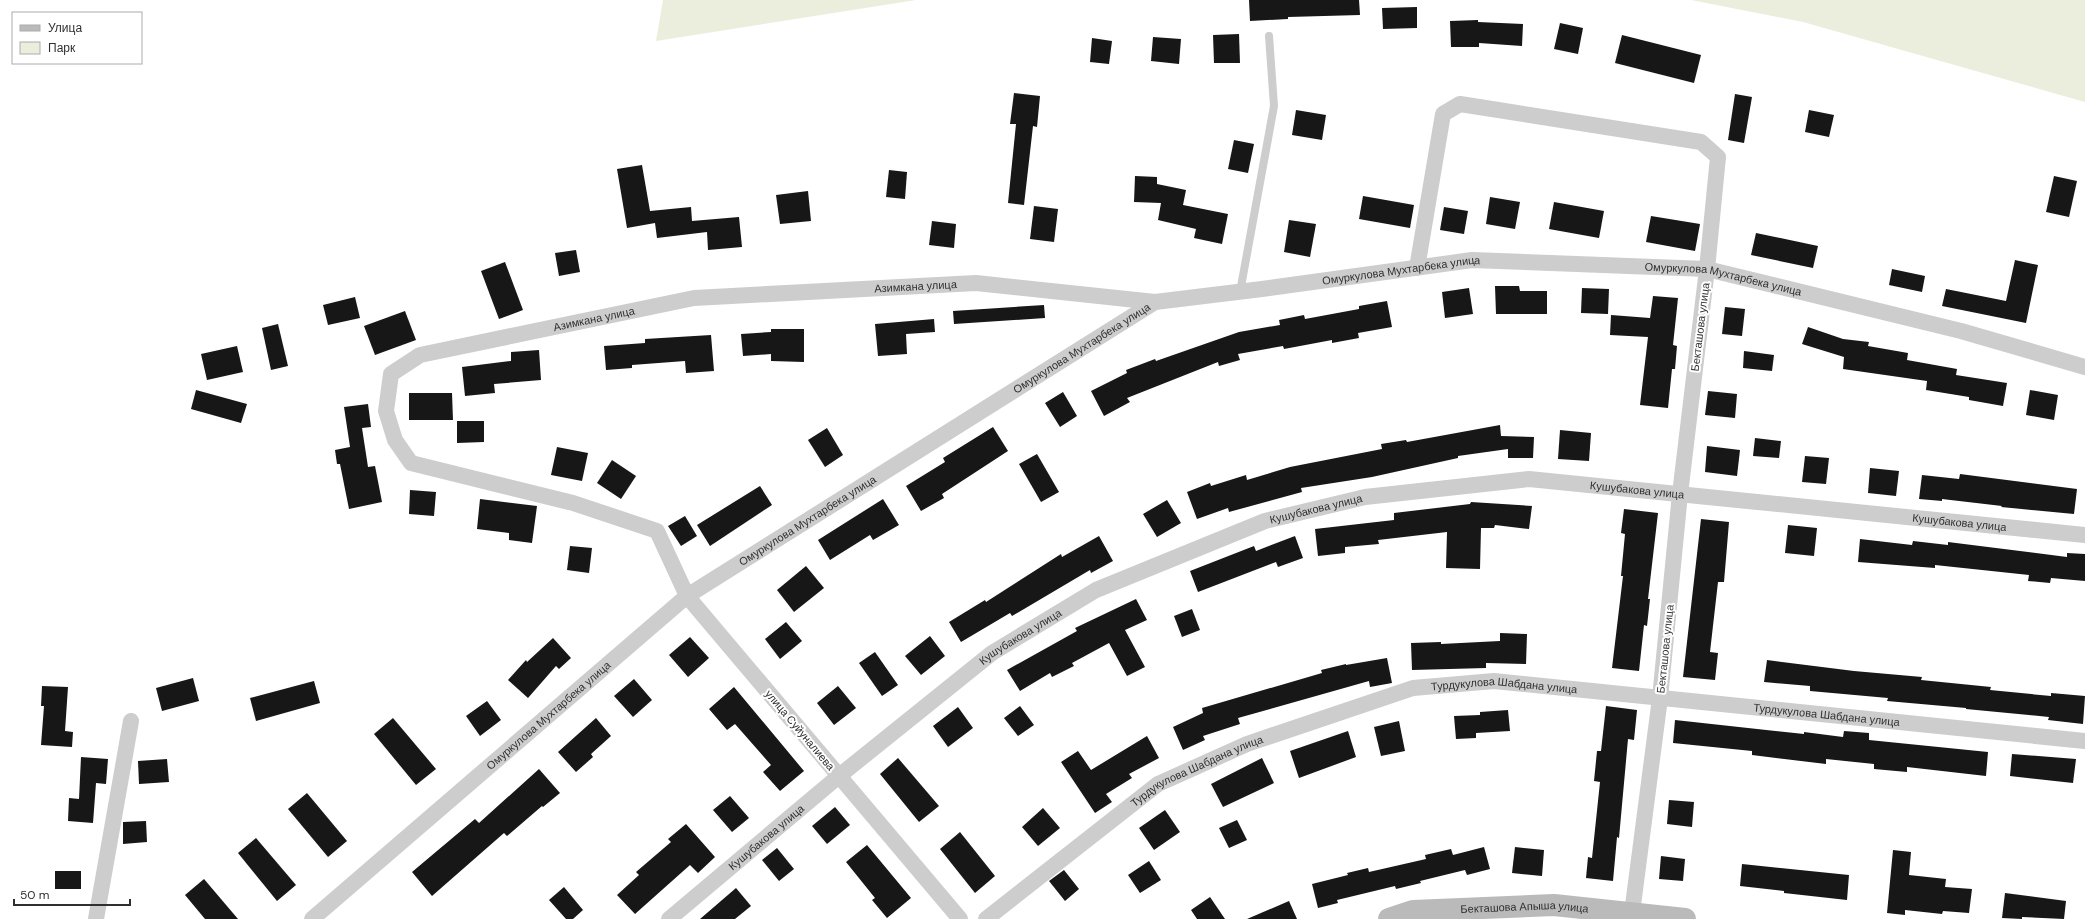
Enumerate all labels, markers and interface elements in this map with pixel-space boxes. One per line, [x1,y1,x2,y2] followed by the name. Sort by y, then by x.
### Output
[12,12,142,64] legend
[48,20,82,36] text: Улица
[48,40,76,56] text: Парк
[1321,253,1482,288] street label: Омуркулова Мухтарбека улица
[1644,260,1804,299] street label: Омуркулова Мухтарбека улица
[874,277,958,295] street label: Азимкана улица
[1688,281,1712,372] street label: Бекташова улица
[1010,299,1154,396] street label: Омуркулова Мухтарбека улица
[552,303,637,334] street label: Азимкана улица
[736,472,879,569] street label: Омуркулова Мухтарбека улица
[1589,478,1686,502] street label: Кушубакова улица
[1268,491,1364,527] street label: Кушубакова улица
[1912,511,2008,534] street label: Кушубакова улица
[1653,603,1677,694] street label: Бекташова улица
[976,605,1065,668] street label: Кушубакова улица
[483,657,614,773] street label: Омуркулова Мухтарбека улица
[1430,674,1579,697] street label: Турдукулова Шабдана улица
[762,687,838,774] street label: улица Суйуналиева
[1753,700,1901,729] street label: Турдукулова Шабдана улица
[1128,732,1265,810] street label: Турдукулова Шабдана улица
[725,801,808,873] street label: Кушубакова улица
[14,881,130,907] scale bar
[20,887,49,903] text: 50 m
[1460,898,1590,916] street label: Бекташова Апыша улица

